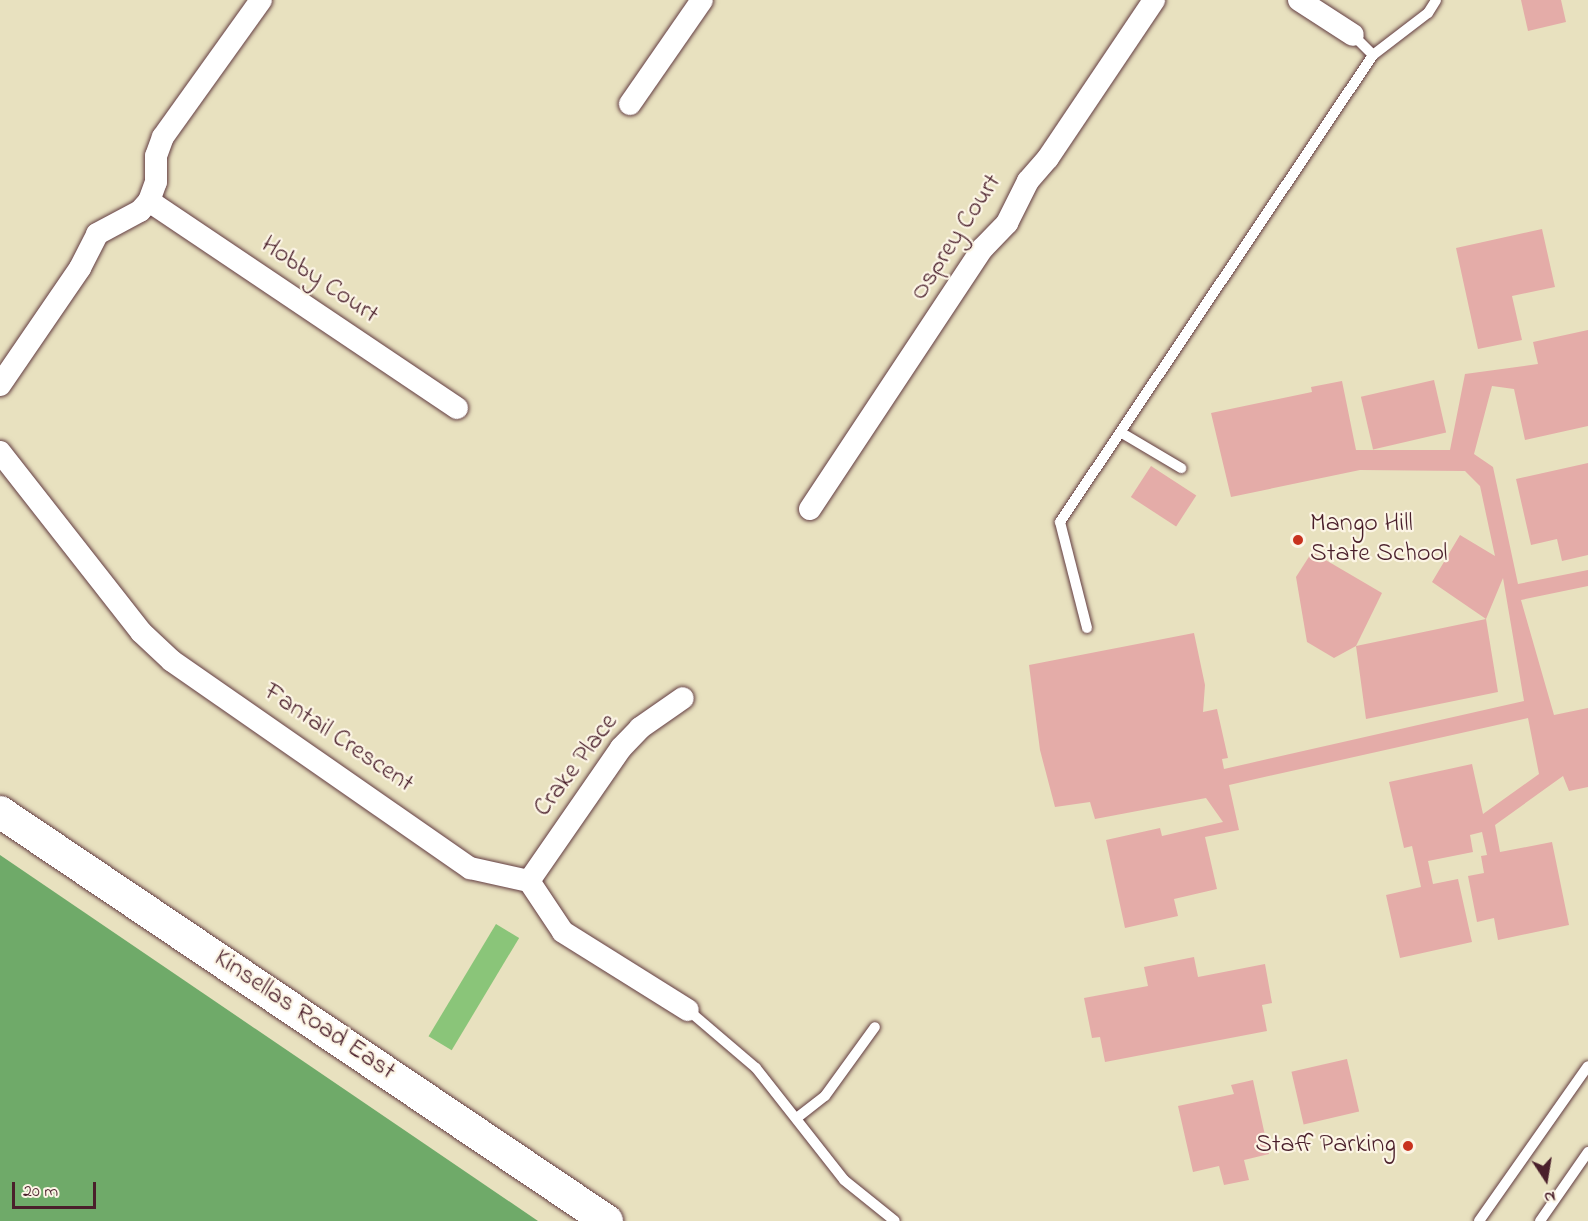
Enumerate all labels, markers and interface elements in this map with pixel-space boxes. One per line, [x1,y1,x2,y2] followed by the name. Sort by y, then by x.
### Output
[905,169,1009,307] street label: Osprey Court
[254,230,384,332] street label: Hobby Court
[1310,509,1448,570] place label: Mango Hill State School
[1291,533,1305,547] marker: Mango Hill State School
[257,677,419,801] street label: Fantail Crescent
[528,708,626,824] street label: Crake Place
[207,944,401,1088] street label: Kinsellas Road East
[1255,1130,1396,1162] place label: Staff Parking
[1401,1139,1415,1153] marker: Staff Parking
[1516,1149,1576,1209] north arrow
[15,1170,99,1208] scale bar
[23,1179,58,1205] text: 20 m
[1542,1184,1558,1209] text: N

